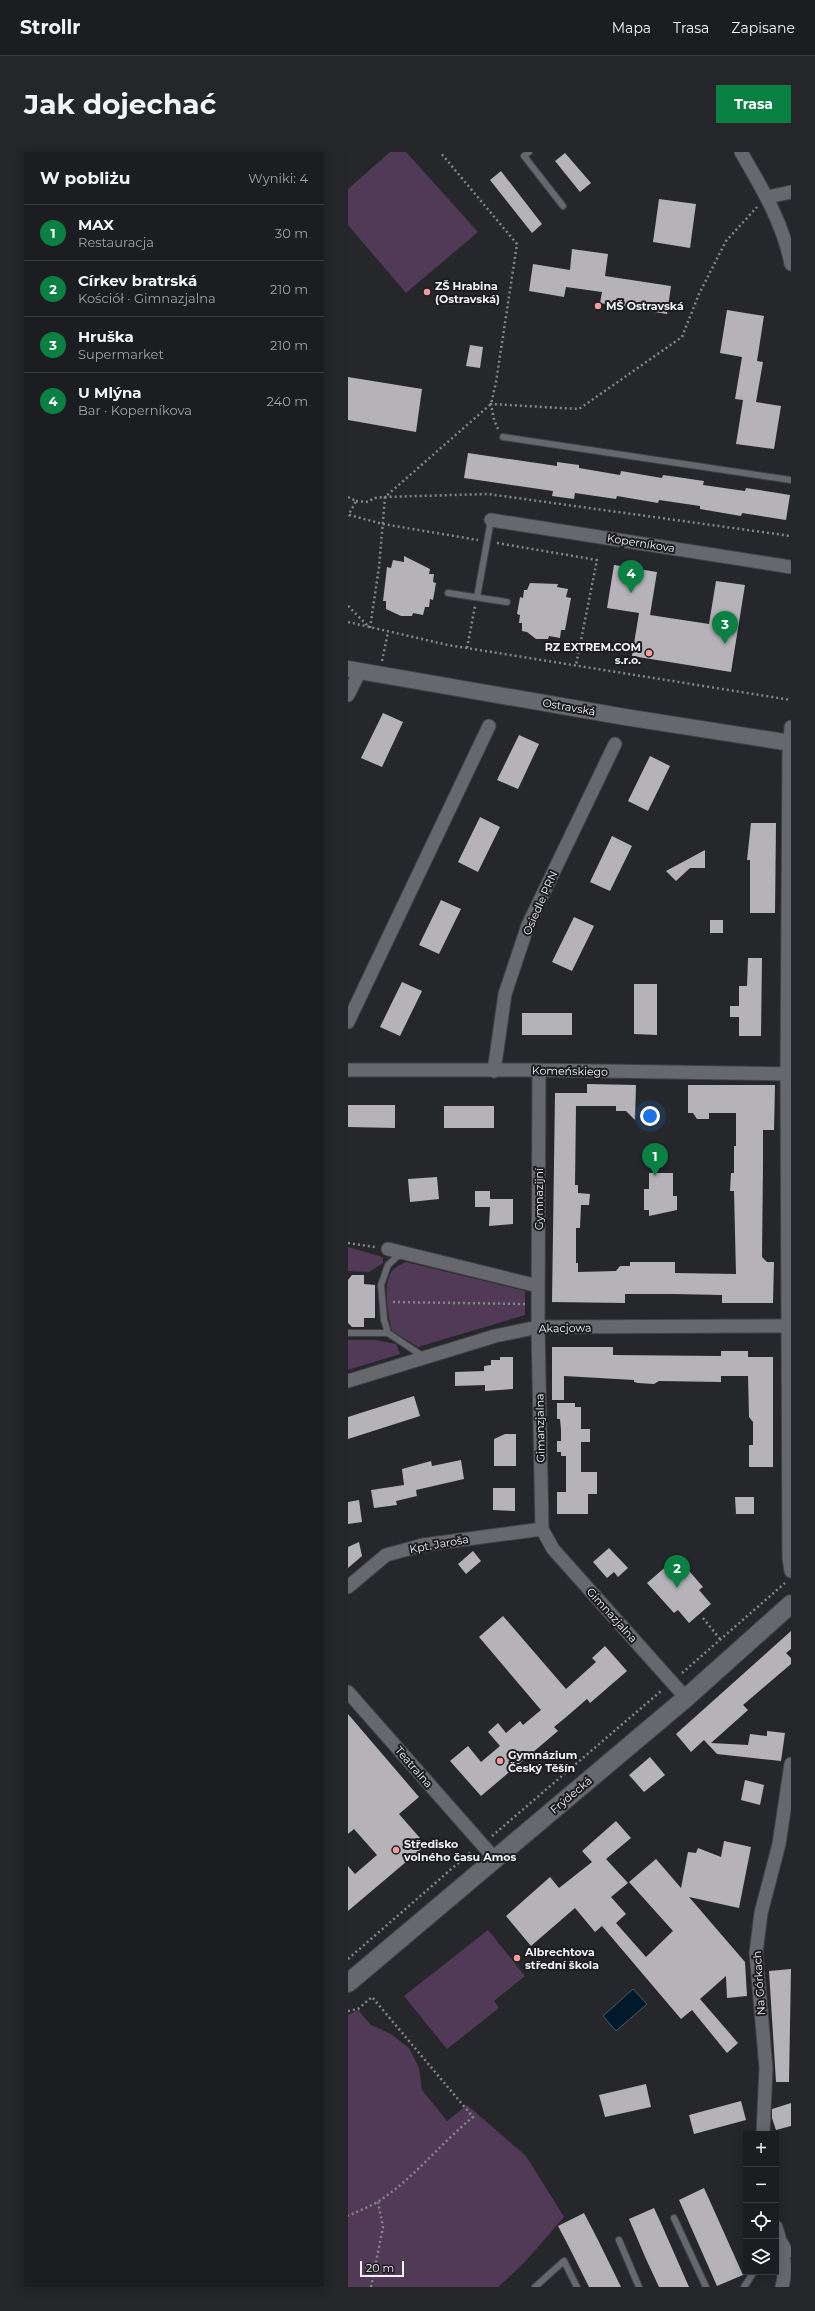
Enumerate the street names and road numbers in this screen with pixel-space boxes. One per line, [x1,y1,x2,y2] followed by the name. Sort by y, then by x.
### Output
[606,531,676,555] street label: Koperníkova
[541,695,597,719] street label: Ostravská
[520,869,560,937] street label: Osiedle PRN
[532,1063,608,1079] street label: Komeńskiego
[532,1167,546,1230] street label: Gymnazijní
[539,1321,591,1335] street label: Akacjowa
[532,1393,548,1463] street label: Gimanzjalna
[408,1532,470,1556] street label: Kpt. Jaroša
[584,1585,640,1645] street label: Gimnazjalna
[392,1743,436,1791] street label: Teatralna
[547,1774,595,1816] street label: Frýdecká
[750,1950,768,2016] street label: Na Górkach

